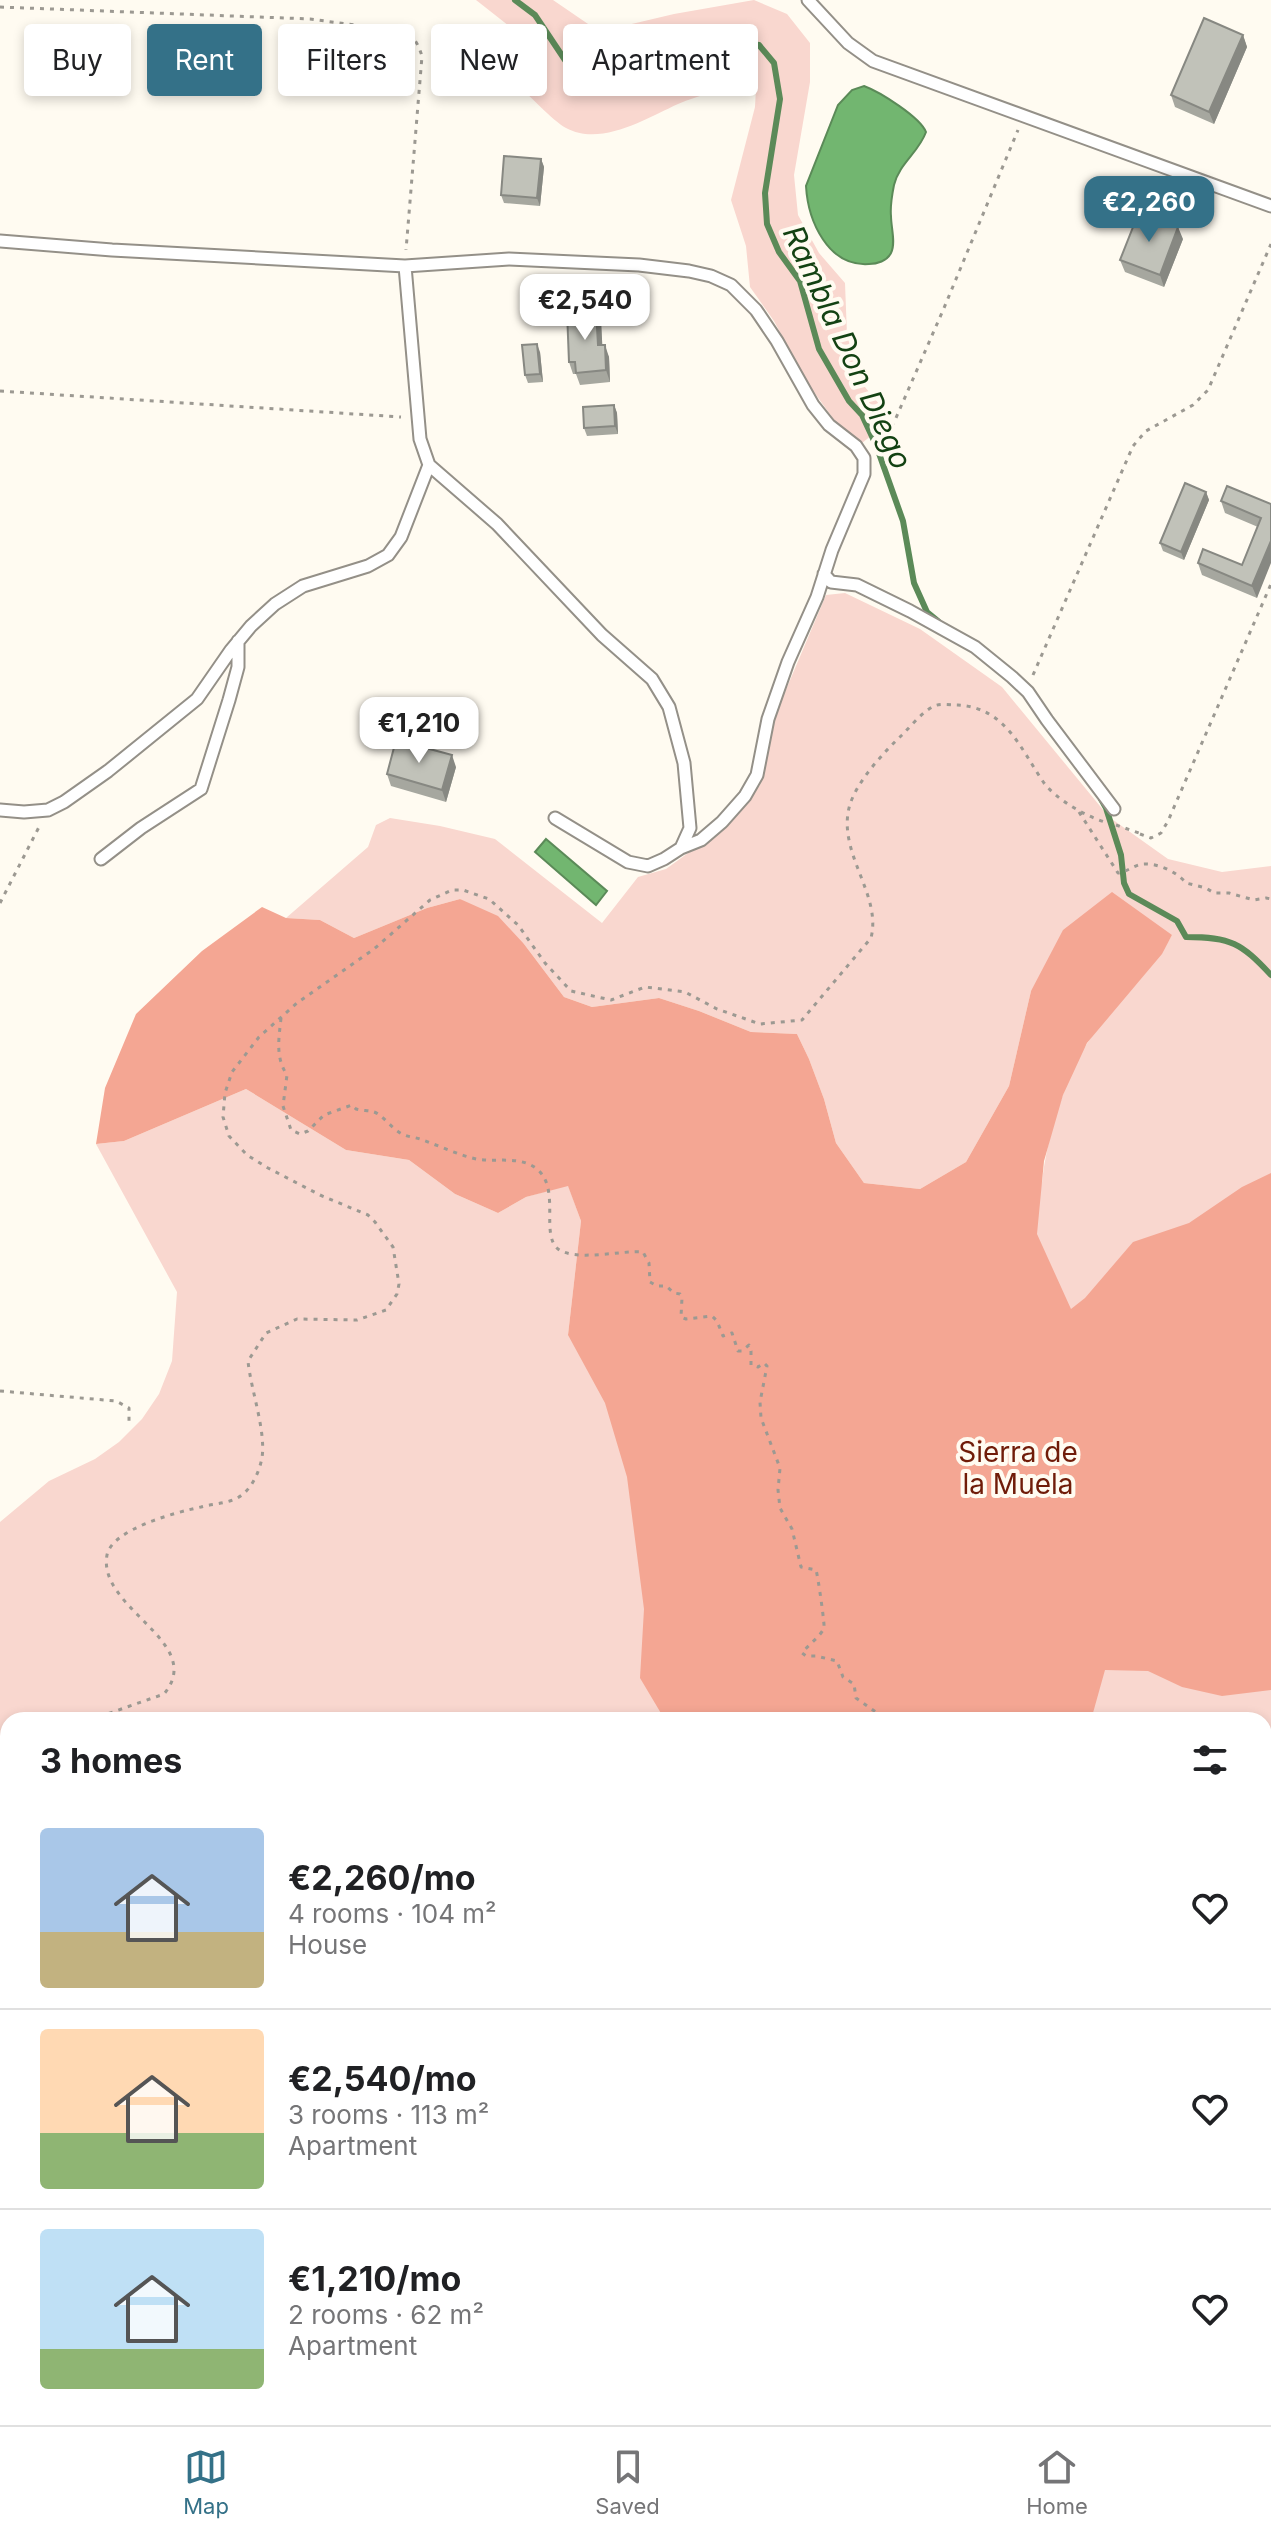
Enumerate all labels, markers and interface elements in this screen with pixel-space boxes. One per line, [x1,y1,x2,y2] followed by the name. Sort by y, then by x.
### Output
[24,24,131,96] chip: Buy
[147,24,262,96] chip: Rent
[278,24,415,96] chip: Filters
[431,24,547,96] chip: New
[563,24,758,96] chip: Apartment
[1084,176,1214,244] pin: €2,260
[1102,186,1196,217] text: €2,260
[776,220,920,474] water label: Rambla Don Diego
[520,274,650,342] pin: €2,540
[538,284,632,315] text: €2,540
[354,697,484,765] pin: €1,210
[378,707,460,738] text: €1,210
[958,1435,1078,1501] park label: Sierra de la Muela
[1188,1738,1232,1782] icon: filters
[40,1740,182,1781] text: 3 homes
[288,1857,476,1898] text: €2,260/mo
[104,1860,200,1956] icon: home
[1188,1886,1232,1930] icon: heart
[288,1898,497,1929] text: 4 rooms · 104 m²
[288,1929,367,1960] text: House
[288,2058,477,2099] text: €2,540/mo
[104,2061,200,2157] icon: home
[1188,2087,1232,2131] icon: heart
[288,2099,489,2130] text: 3 rooms · 113 m²
[288,2130,417,2161] text: Apartment
[288,2258,461,2299] text: €1,210/mo
[104,2261,200,2357] icon: home
[1188,2287,1232,2331] icon: heart
[288,2299,484,2330] text: 2 rooms · 62 m²
[288,2330,417,2361] text: Apartment
[183,2445,229,2519] tab: Map
[595,2445,660,2519] tab: Saved
[1026,2445,1088,2519] tab: Home

